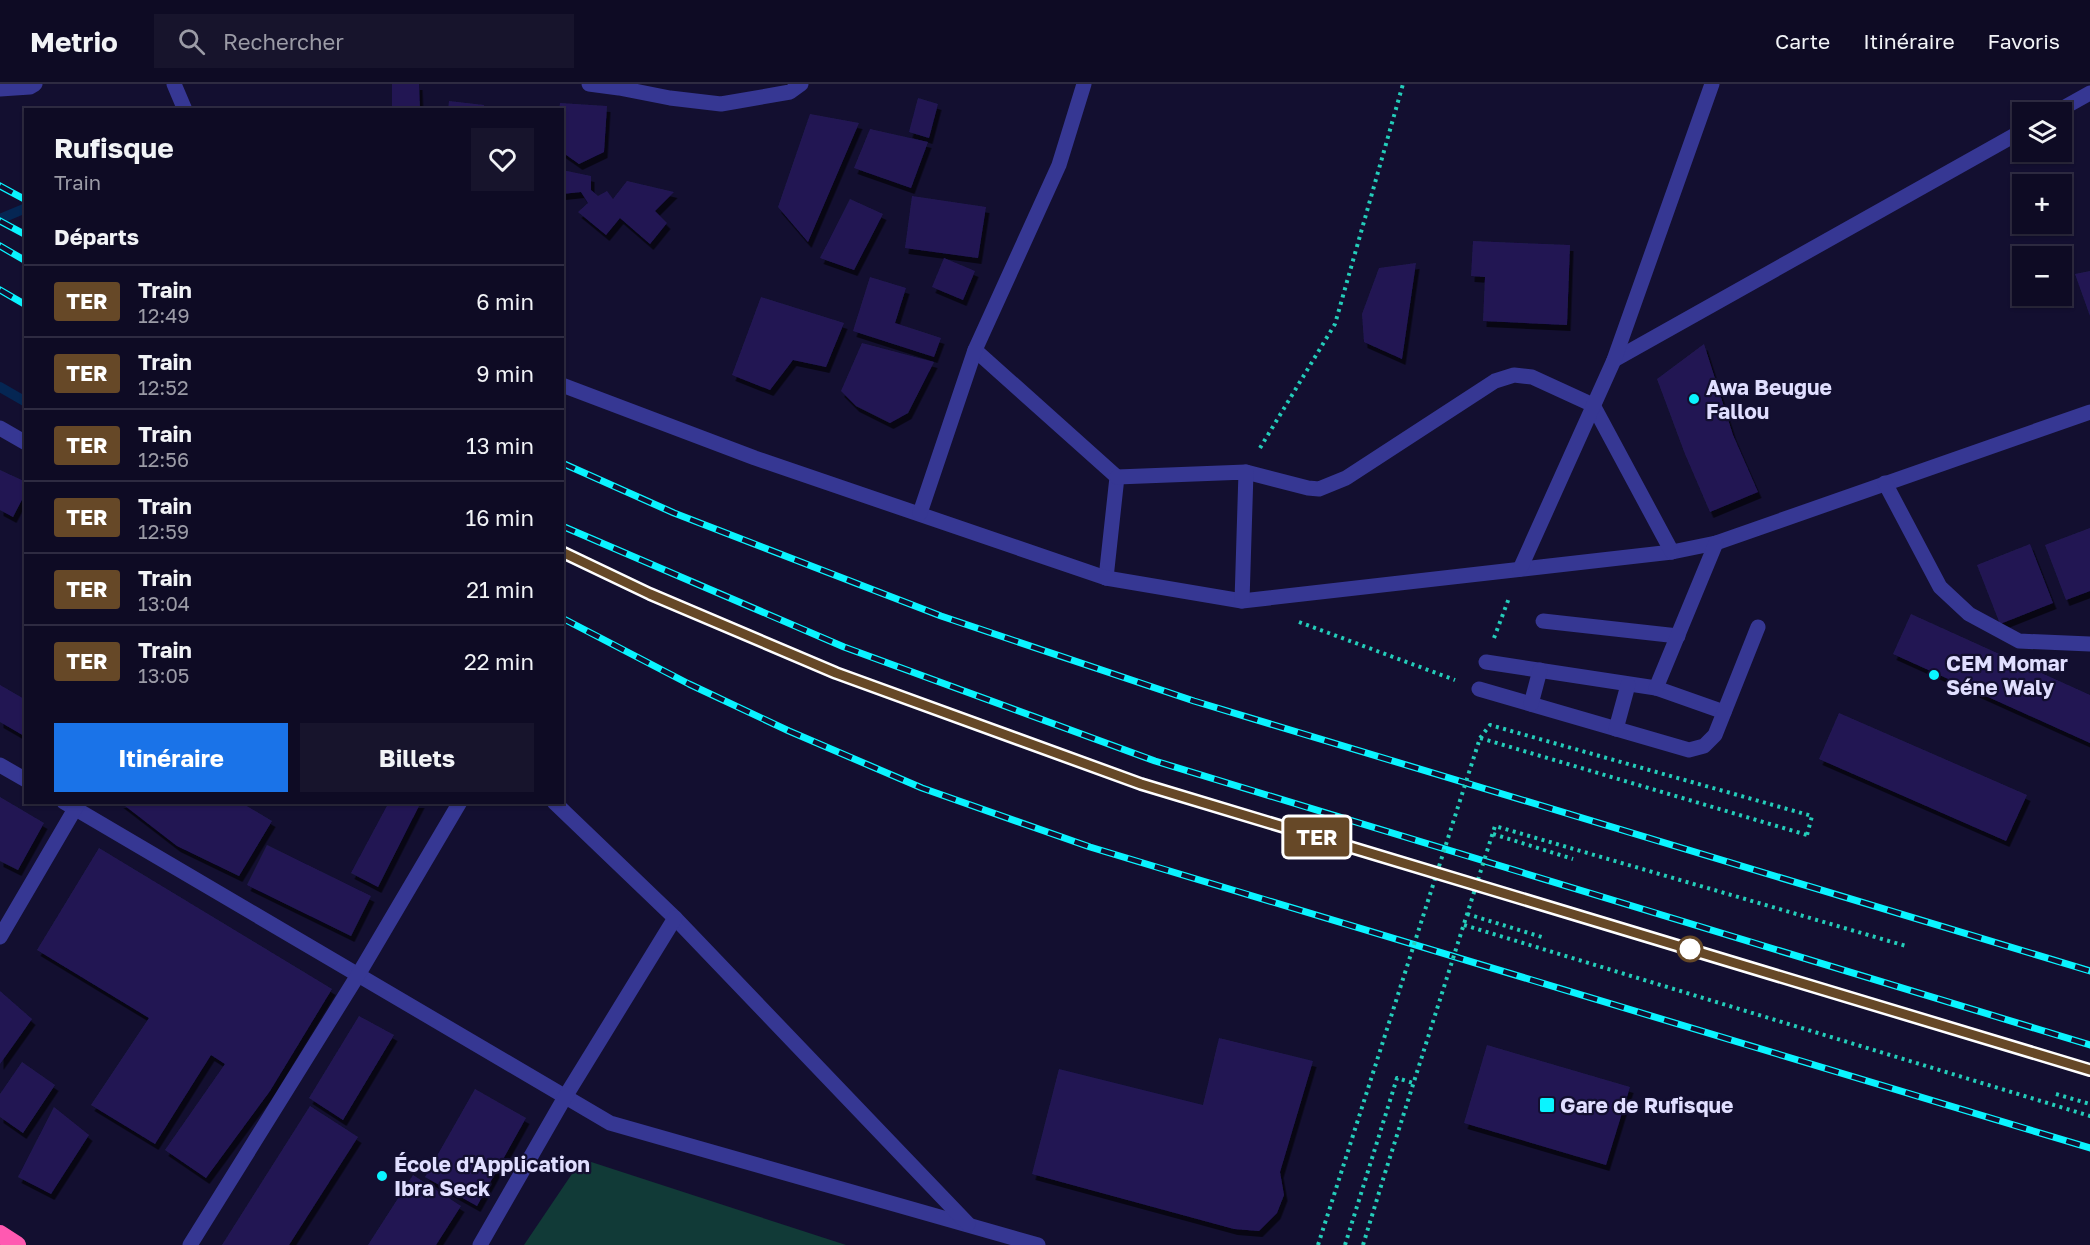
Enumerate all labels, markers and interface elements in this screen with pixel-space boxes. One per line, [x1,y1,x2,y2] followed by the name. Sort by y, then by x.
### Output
[154,14,574,68] search box
[30,25,118,58] text: Metrio
[175,25,208,58] icon: search
[223,28,344,55] text: Rechercher
[1775,28,1830,54] text: Carte
[1863,28,1955,54] text: Itinéraire
[1988,28,2060,54] text: Favoris
[2012,102,2072,306] map controls
[2012,102,2072,162] button: layers
[471,128,534,191] button: heart
[54,131,174,164] text: Rufisque
[54,170,101,194] text: Train
[2012,174,2072,234] button: +
[54,223,139,250] text: Départs
[2012,246,2072,306] button: −
[138,276,192,303] text: Train
[66,288,108,314] text: TER
[476,288,534,315] text: 6 min
[138,303,190,327] text: 12:49
[138,348,192,375] text: Train
[66,360,108,386] text: TER
[476,360,534,387] text: 9 min
[1706,374,1832,424] place label: Awa Beugue Fallou
[138,375,189,399] text: 12:52
[1687,392,1701,406] marker: Awa Beugue Fallou
[138,420,192,447] text: Train
[66,432,108,458] text: TER
[466,432,534,459] text: 13 min
[138,447,189,471] text: 12:56
[138,492,192,519] text: Train
[66,504,108,530] text: TER
[466,504,534,531] text: 16 min
[138,519,189,543] text: 12:59
[138,564,192,591] text: Train
[66,576,108,602] text: TER
[466,576,534,603] text: 21 min
[138,591,190,615] text: 13:04
[138,636,192,663] text: Train
[66,648,108,674] text: TER
[464,648,534,675] text: 22 min
[1946,650,2068,700] place label: CEM Momar Séne Waly
[138,663,189,687] text: 13:05
[1927,668,1941,682] marker: CEM Momar Séne Waly
[54,723,288,792] button: Itinéraire
[300,723,534,792] button: Billets
[1282,818,1352,856] line badge: TER
[1296,824,1338,850] text: TER
[1677,936,1703,962] unlabelled marker
[1560,1092,1733,1118] place label: Gare de Rufisque
[1538,1096,1556,1114] marker: Gare de Rufisque
[394,1151,590,1201] place label: École d'Application Ibra Seck
[375,1169,389,1183] marker: École d'Application Ibra Seck

